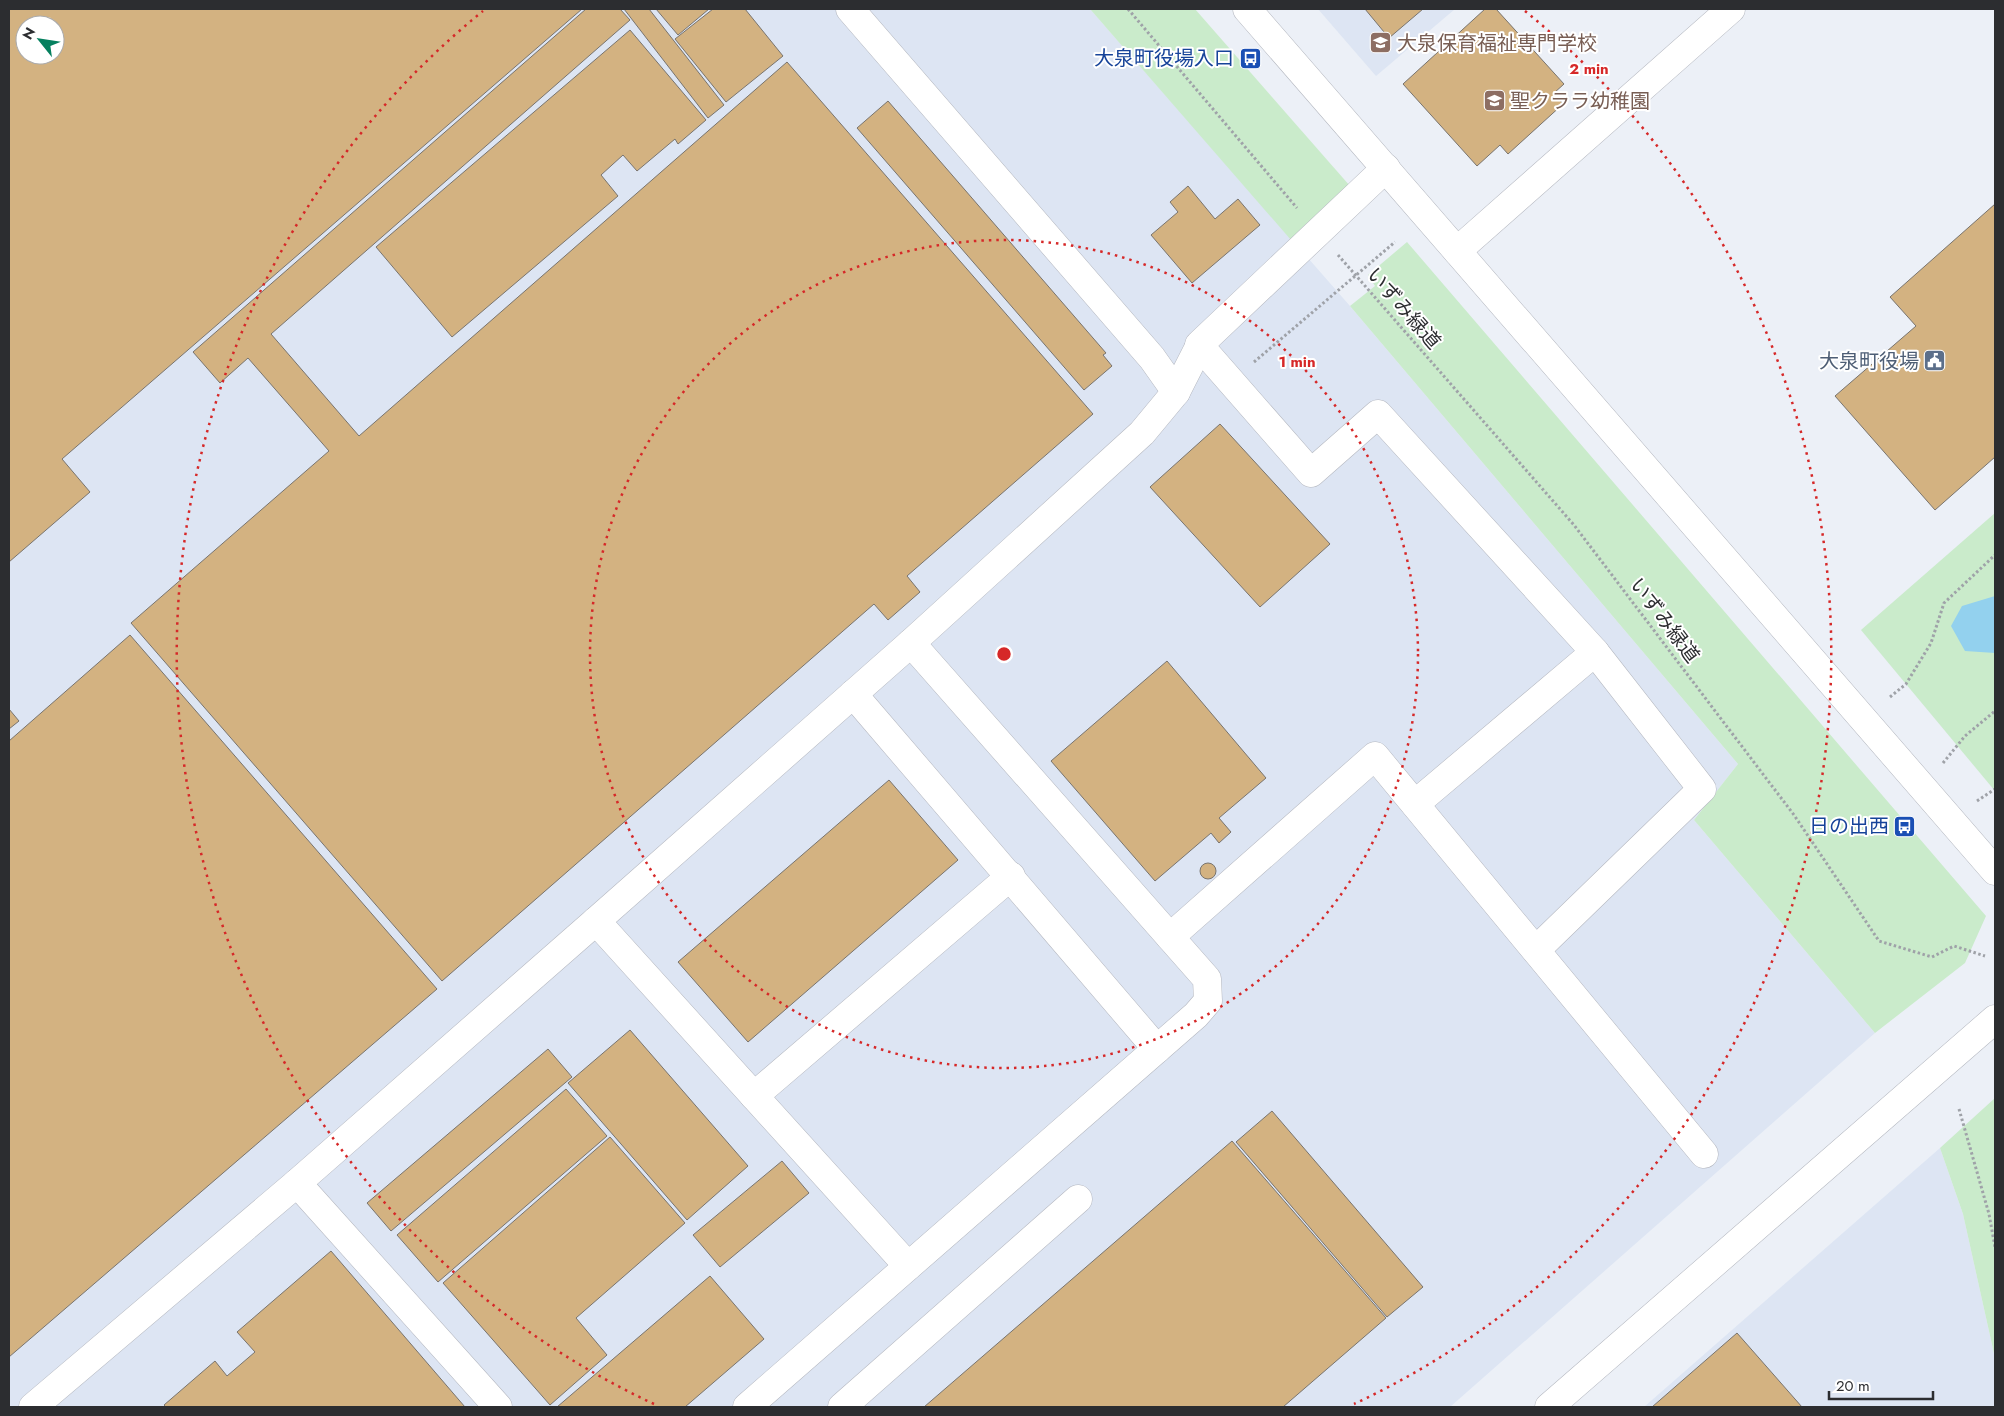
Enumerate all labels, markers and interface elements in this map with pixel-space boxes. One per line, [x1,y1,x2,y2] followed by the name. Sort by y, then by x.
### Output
[15,15,65,65] north arrow
[17,24,40,43] text: N
[1397,29,1597,58] place label: 大泉保育福祉専門学校
[1369,31,1393,55] school or university icon: 大泉保育福祉専門学校
[1094,44,1234,73] place label: 大泉町役場入口
[1238,46,1262,70] bus stop icon: 大泉町役場入口
[1569,58,1609,80] text: 2 min
[1510,87,1650,116] place label: 聖クララ幼稚園
[1482,89,1506,113] school or university icon: 聖クララ幼稚園
[1360,261,1447,356] street label: いずみ緑道
[1819,347,1919,376] place label: 大泉町役場
[1923,349,1947,373] public building icon: 大泉町役場
[1278,351,1316,373] text: 1 min
[1623,572,1706,669] street label: いずみ緑道
[995,645,1013,663] centre of rings
[1809,812,1889,841] place label: 日の出西
[1893,814,1917,838] bus stop icon: 日の出西
[1829,1368,1933,1400] scale bar
[1836,1375,1870,1397] text: 20 m

